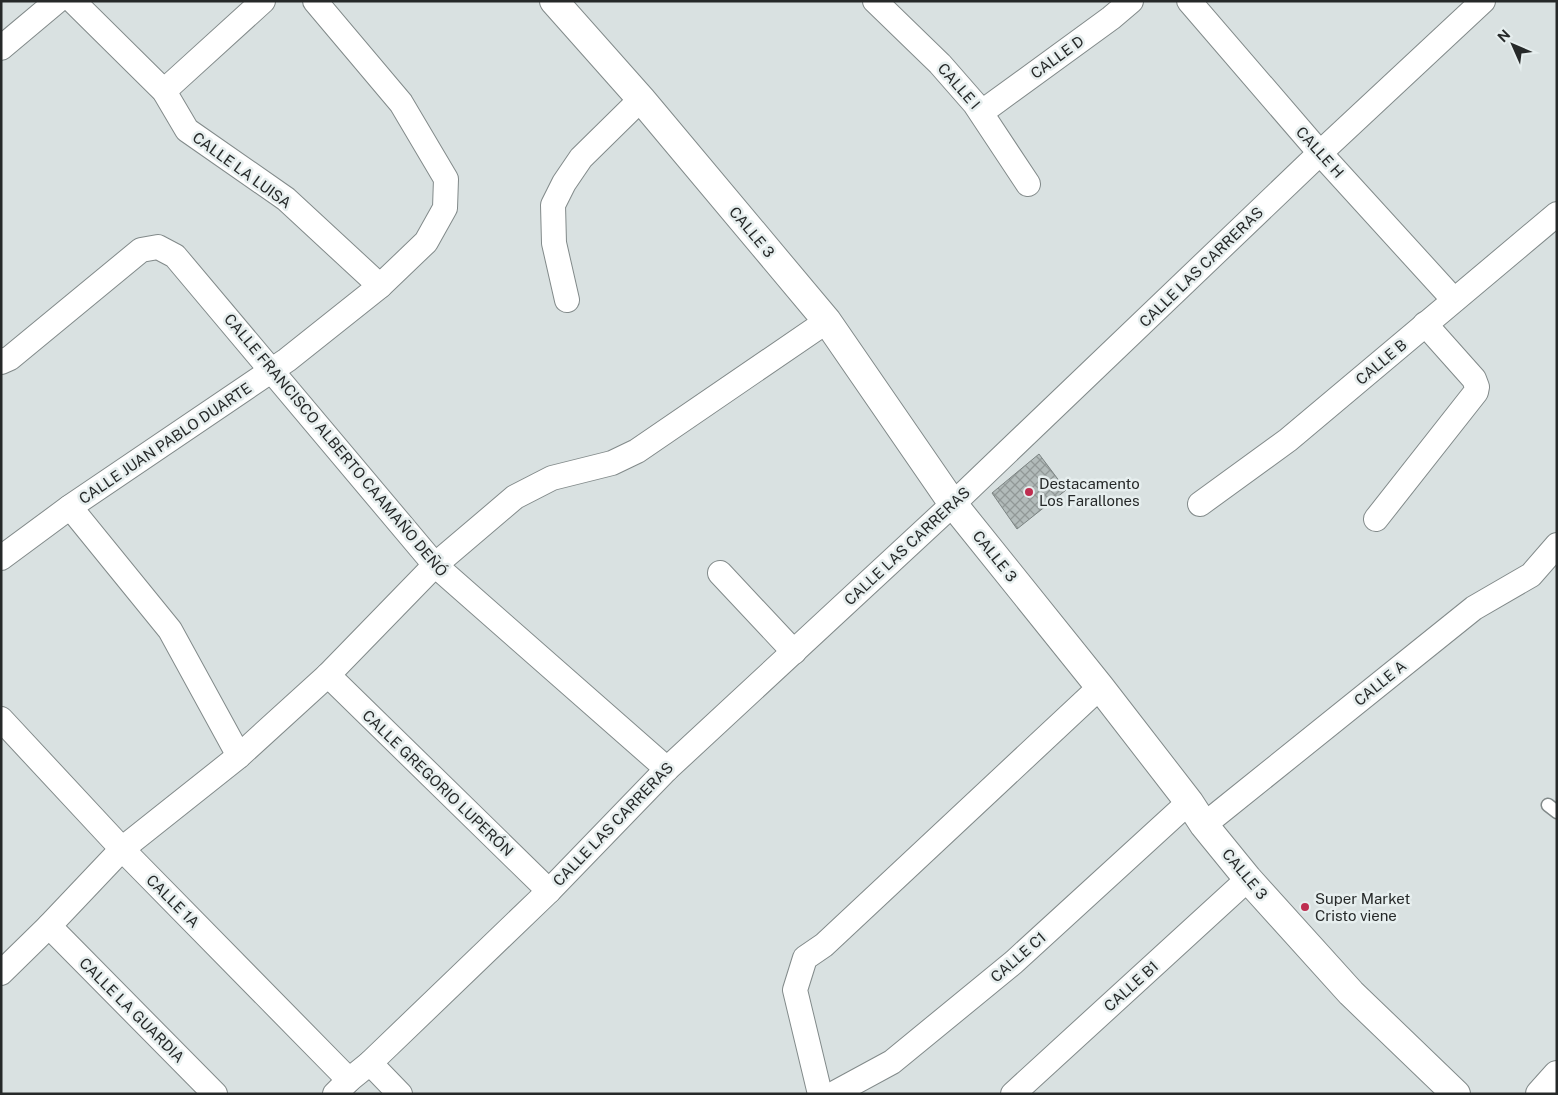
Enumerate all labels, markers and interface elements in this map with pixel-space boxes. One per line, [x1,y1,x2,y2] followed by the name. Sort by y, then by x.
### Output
[1488,20,1538,70] north arrow
[1494,26,1513,45] text: N
[1027,32,1087,82] street label: CALLE D
[934,60,984,112] street label: CALLE I
[1293,123,1347,181] street label: CALLE H
[189,129,295,212] street label: CALLE LA LUISA
[726,203,778,261] street label: CALLE 3
[1136,204,1266,330] street label: CALLE LAS CARRERAS
[221,310,452,580] street label: CALLE FRANCISCO ALBERTO CAAMAÑO DEÑÓ
[1352,336,1410,388] street label: CALLE B
[76,379,254,507] street label: CALLE JUAN PABLO DUARTE
[1039,475,1140,509] place label: Destacamento Los Farallones
[841,483,973,609] street label: CALLE LAS CARRERAS
[1023,486,1035,498] marker: Destacamento Los Farallones
[969,527,1021,585] street label: CALLE 3
[1351,657,1410,709] street label: CALLE A
[359,706,517,859] street label: CALLE GREGORIO LUPERÓN
[550,759,676,889] street label: CALLE LAS CARRERAS
[1219,845,1271,903] street label: CALLE 3
[143,871,203,931] street label: CALLE 1A
[1315,890,1410,924] place label: Super Market Cristo viene
[1299,901,1311,913] marker: Super Market Cristo viene
[987,928,1049,986] street label: CALLE C1
[76,954,188,1066] street label: CALLE LA GUARDIA
[1100,957,1162,1015] street label: CALLE B1

